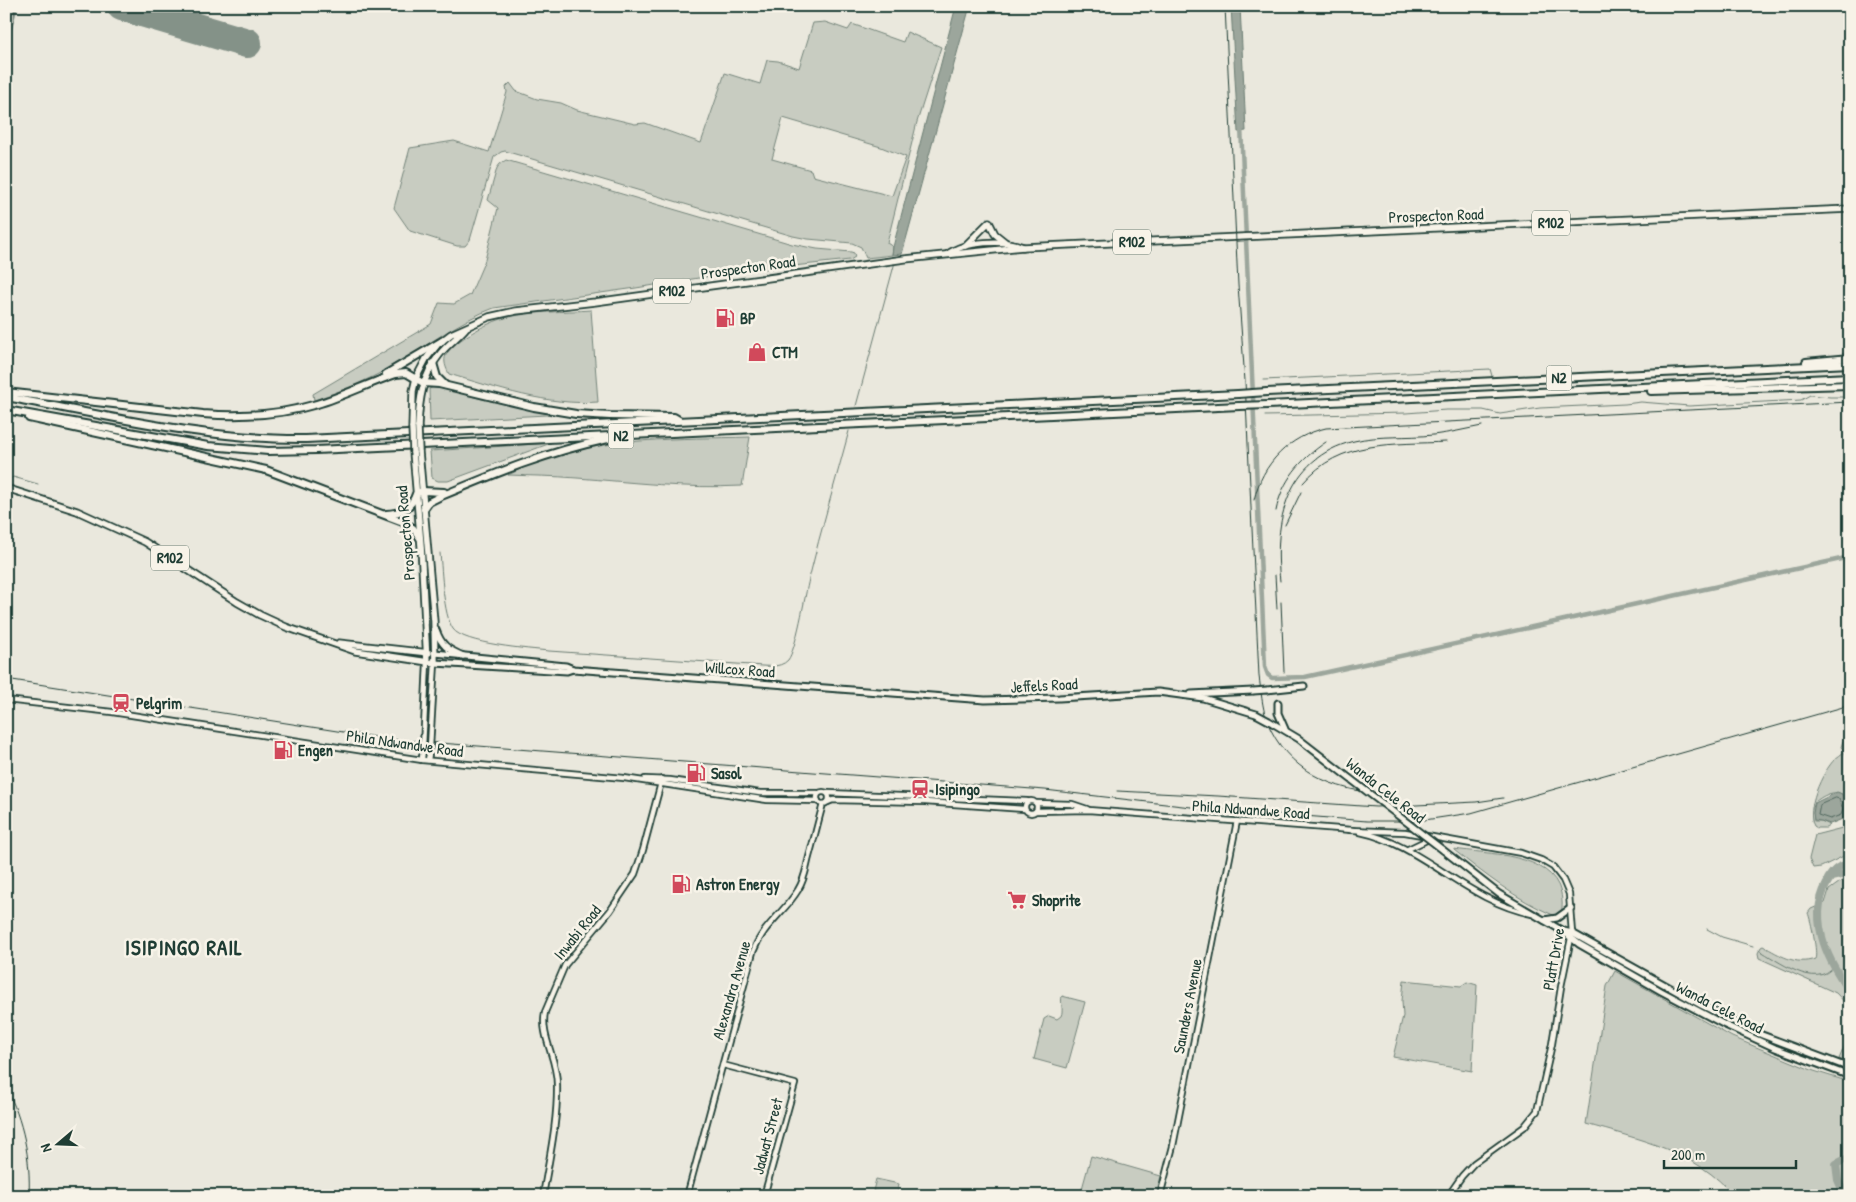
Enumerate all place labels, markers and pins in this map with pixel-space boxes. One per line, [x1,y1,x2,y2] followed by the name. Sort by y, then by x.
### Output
[714,307,736,329] fuel station icon: BP
[740,307,756,329] place label: BP
[746,341,768,363] shop icon: CTM
[772,341,798,363] place label: CTM
[110,692,132,714] station icon: Pelgrim
[136,692,182,715] place label: Pelgrim
[272,739,294,761] fuel station icon: Engen
[298,739,333,762] place label: Engen
[685,762,707,784] fuel station icon: Sasol
[711,762,742,784] place label: Sasol
[909,778,931,800] station icon: Isipingo
[935,778,980,801] place label: Isipingo
[670,873,692,895] fuel station icon: Astron Energy
[696,873,780,896] place label: Astron Energy
[1006,889,1028,911] supermarket icon: Shoprite
[1032,889,1082,912] place label: Shoprite

